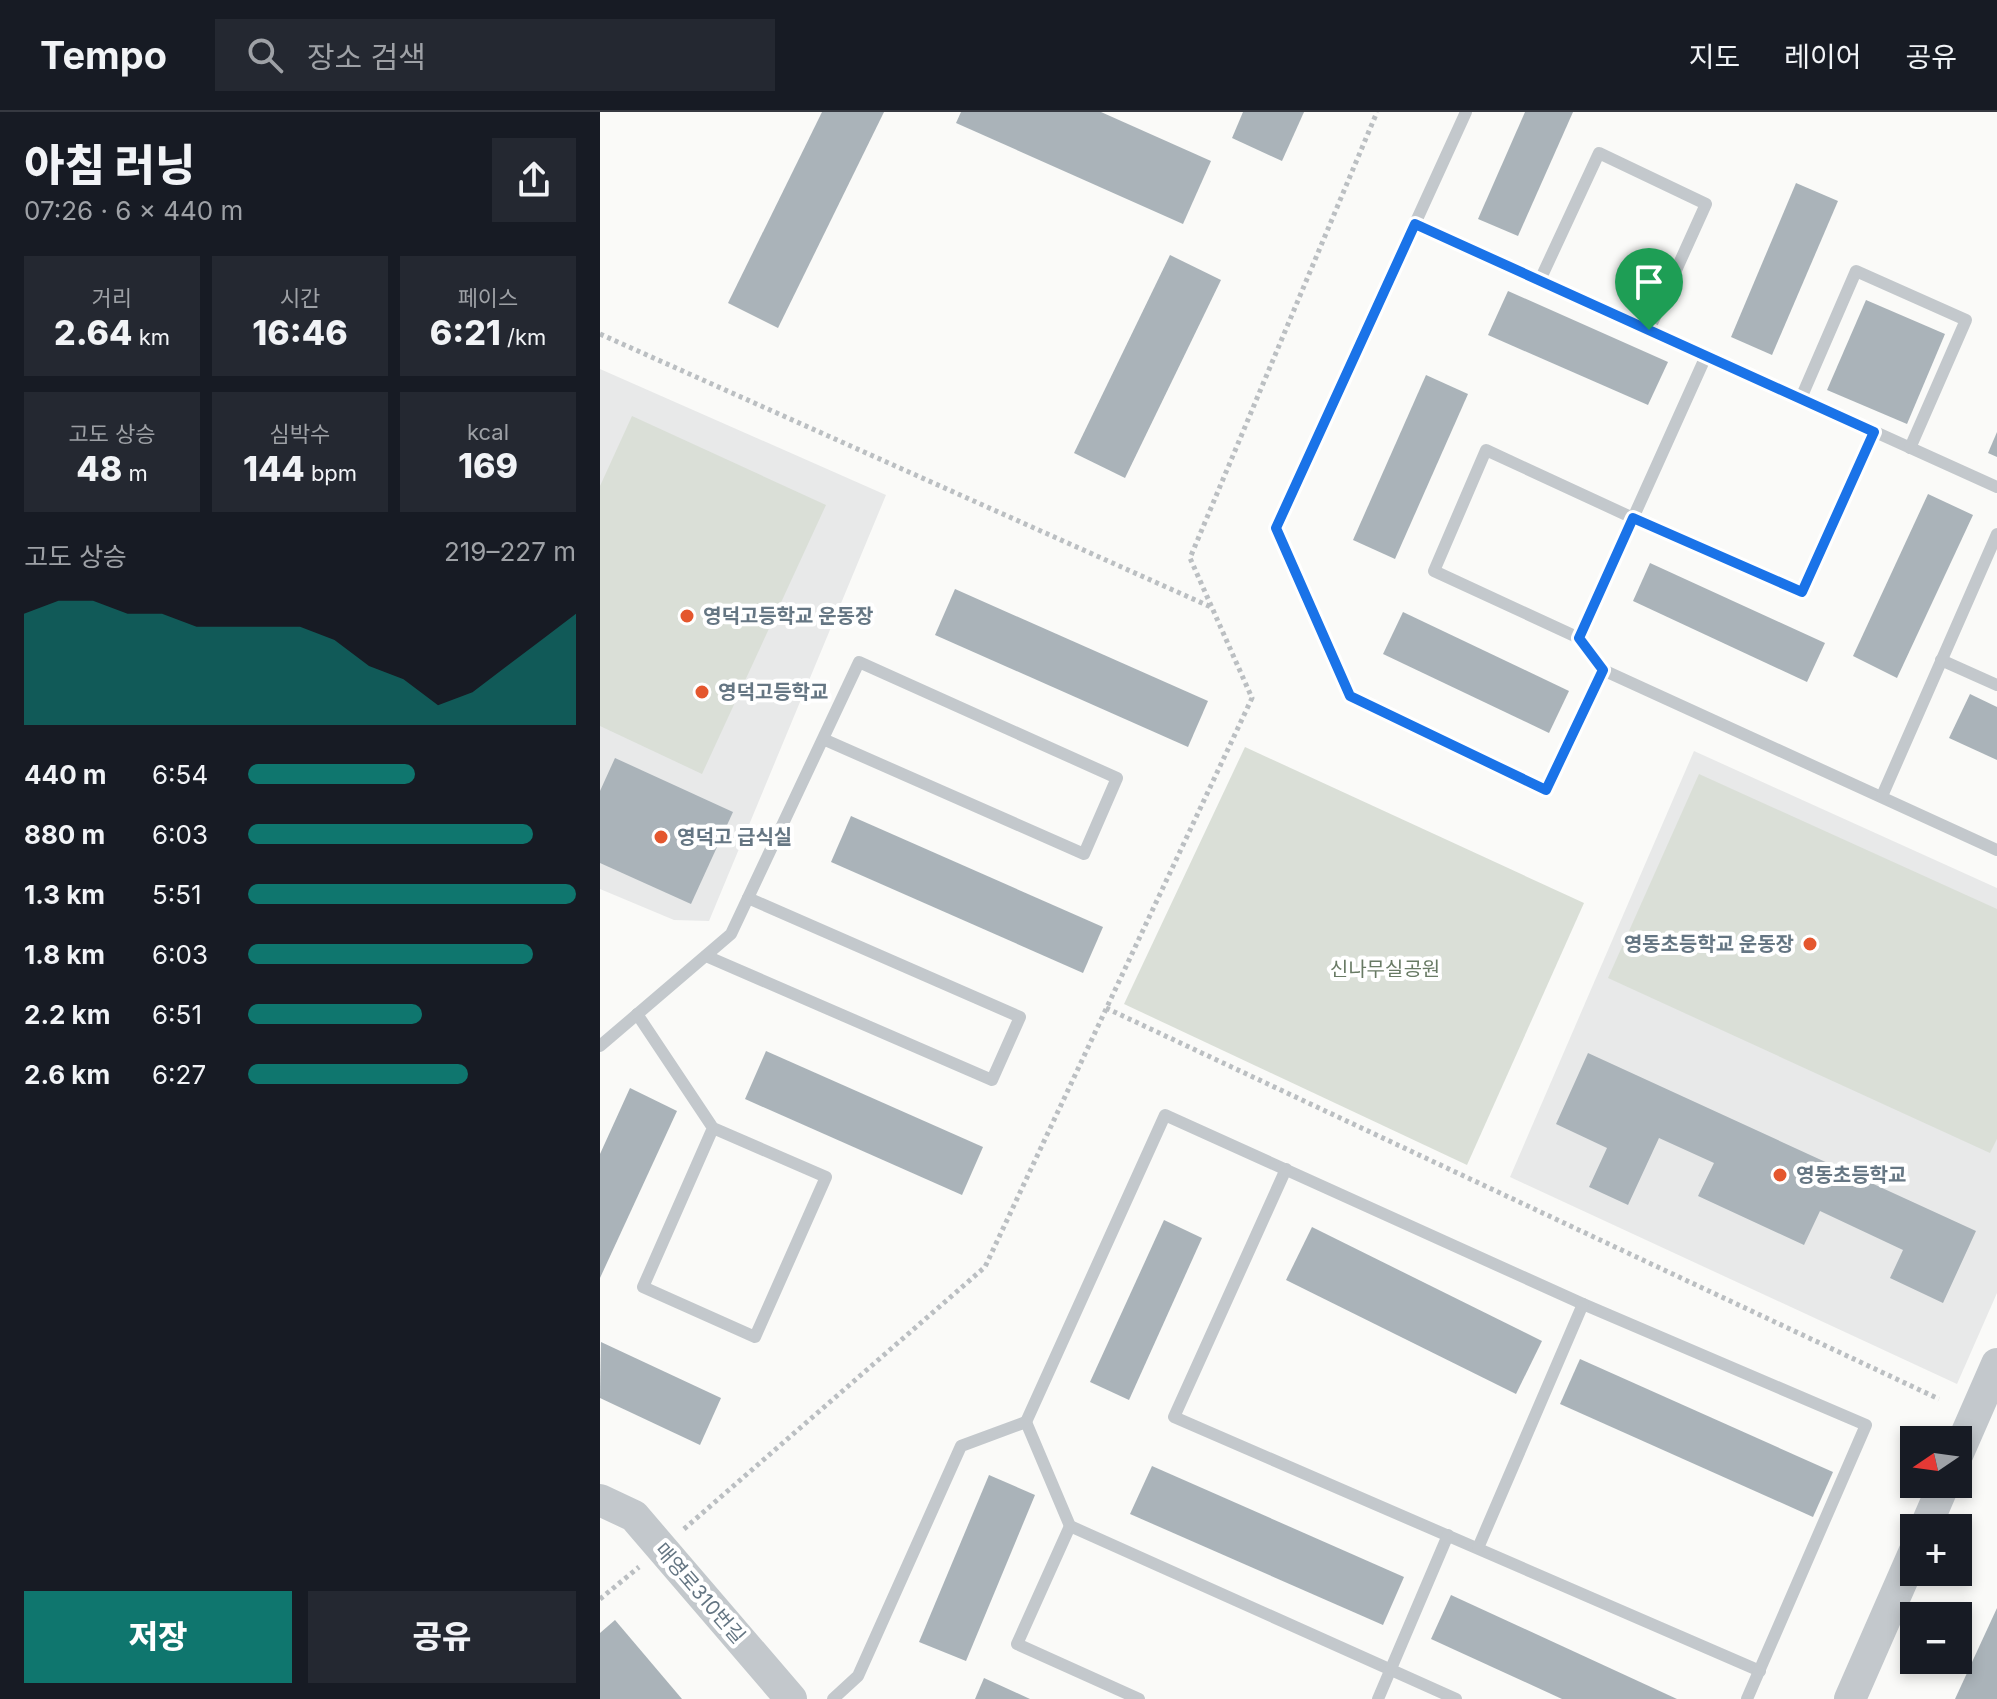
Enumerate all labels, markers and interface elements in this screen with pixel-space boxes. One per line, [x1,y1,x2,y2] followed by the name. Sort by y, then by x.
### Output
[215,19,775,91] search box
[40,32,167,78] text: Tempo
[243,33,287,77] icon: search
[307,39,426,75] text: 장소 검색
[1689,40,1740,74] text: 지도
[1784,40,1861,74] text: 레이어
[1905,40,1957,74] text: 공유
[24,138,196,192] text: 아침 러닝
[492,138,576,222] button: share
[24,195,243,226] text: 07:26 · 6 × 440 m
[1615,248,1683,330] pin
[1627,260,1671,304] icon: arrive
[92,285,132,311] text: 거리
[280,285,320,311] text: 시간
[458,285,518,311] text: 페이스
[54,312,132,353] text: 2.64
[252,312,348,353] text: 16:46
[430,312,501,353] text: 6:21
[132,324,170,350] text: km
[501,324,546,350] text: /km
[467,419,509,445] text: kcal
[68,421,156,447] text: 고도 상승
[270,421,330,447] text: 심박수
[458,445,518,486] text: 169
[76,448,122,489] text: 48
[243,448,305,489] text: 144
[122,460,148,486] text: m
[305,460,357,486] text: bpm
[444,536,576,567] text: 219–227 m
[24,541,127,572] text: 고도 상승
[703,604,873,628] place label: 영덕고등학교 운동장
[678,607,696,625] marker: 영덕고등학교 운동장
[718,680,828,704] place label: 영덕고등학교
[693,683,711,701] marker: 영덕고등학교
[24,759,107,790] text: 440 m
[152,759,208,790] text: 6:54
[24,819,105,850] text: 880 m
[152,819,208,850] text: 6:03
[677,825,792,849] place label: 영덕고 급식실
[652,828,670,846] marker: 영덕고 급식실
[24,879,105,910] text: 1.3 km
[152,879,202,910] text: 5:51
[1624,932,1794,956] place label: 영동초등학교 운동장
[1801,935,1819,953] marker: 영동초등학교 운동장
[24,939,105,970] text: 1.8 km
[152,939,208,970] text: 6:03
[1330,957,1440,981] park label: 신나무실공원
[24,999,110,1030] text: 2.2 km
[152,999,202,1030] text: 6:51
[24,1059,110,1090] text: 2.6 km
[152,1059,206,1090] text: 6:27
[1796,1163,1906,1187] place label: 영동초등학교
[1771,1166,1789,1184] marker: 영동초등학교
[1900,1426,1972,1498] north arrow
[1900,1426,1972,1674] map controls
[1900,1514,1972,1586] button: +
[650,1538,750,1648] street label: 매영로310번길
[24,1591,292,1683] button: 저장
[308,1591,576,1683] button: 공유
[1900,1602,1972,1674] button: −

